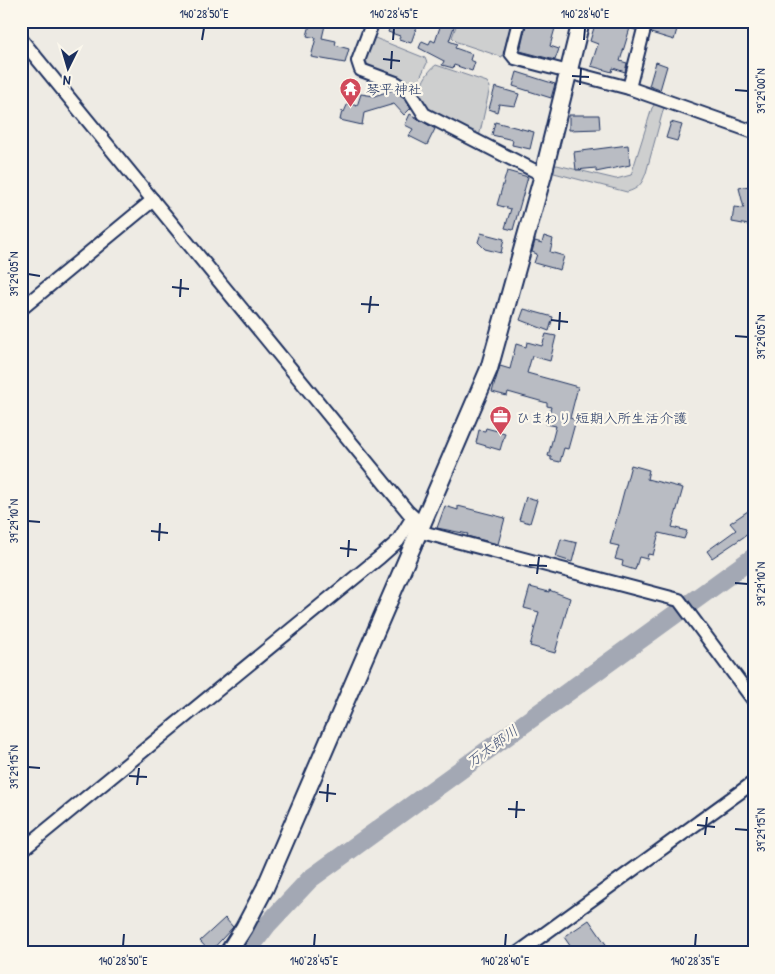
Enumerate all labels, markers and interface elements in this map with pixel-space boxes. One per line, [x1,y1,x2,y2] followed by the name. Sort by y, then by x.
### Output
[179,5,229,22] text: 140°28'50"E
[370,5,419,22] text: 140°28'45"E
[561,5,610,22] text: 140°28'40"E
[42,42,92,92] north arrow
[752,68,769,114] text: 39°29'00"N
[62,72,71,91] text: N
[338,76,362,107] temple icon: 琴平神社
[366,79,422,98] place label: 琴平神社
[5,251,22,297] text: 39°29'05"N
[752,314,769,360] text: 39°29'05"N
[488,405,512,436] office icon: ひまわり 短期入所生活介護
[516,408,687,427] place label: ひまわり 短期入所生活介護
[5,499,22,543] text: 39°29'10"N
[752,562,769,606] text: 39°29'10"N
[462,720,522,772] water label: 万太郎川
[5,745,22,789] text: 39°29'15"N
[752,808,769,852] text: 39°29'15"N
[98,952,148,969] text: 140°28'50"E
[290,952,339,969] text: 140°28'45"E
[481,952,530,969] text: 140°28'40"E
[670,952,720,969] text: 140°28'35"E

